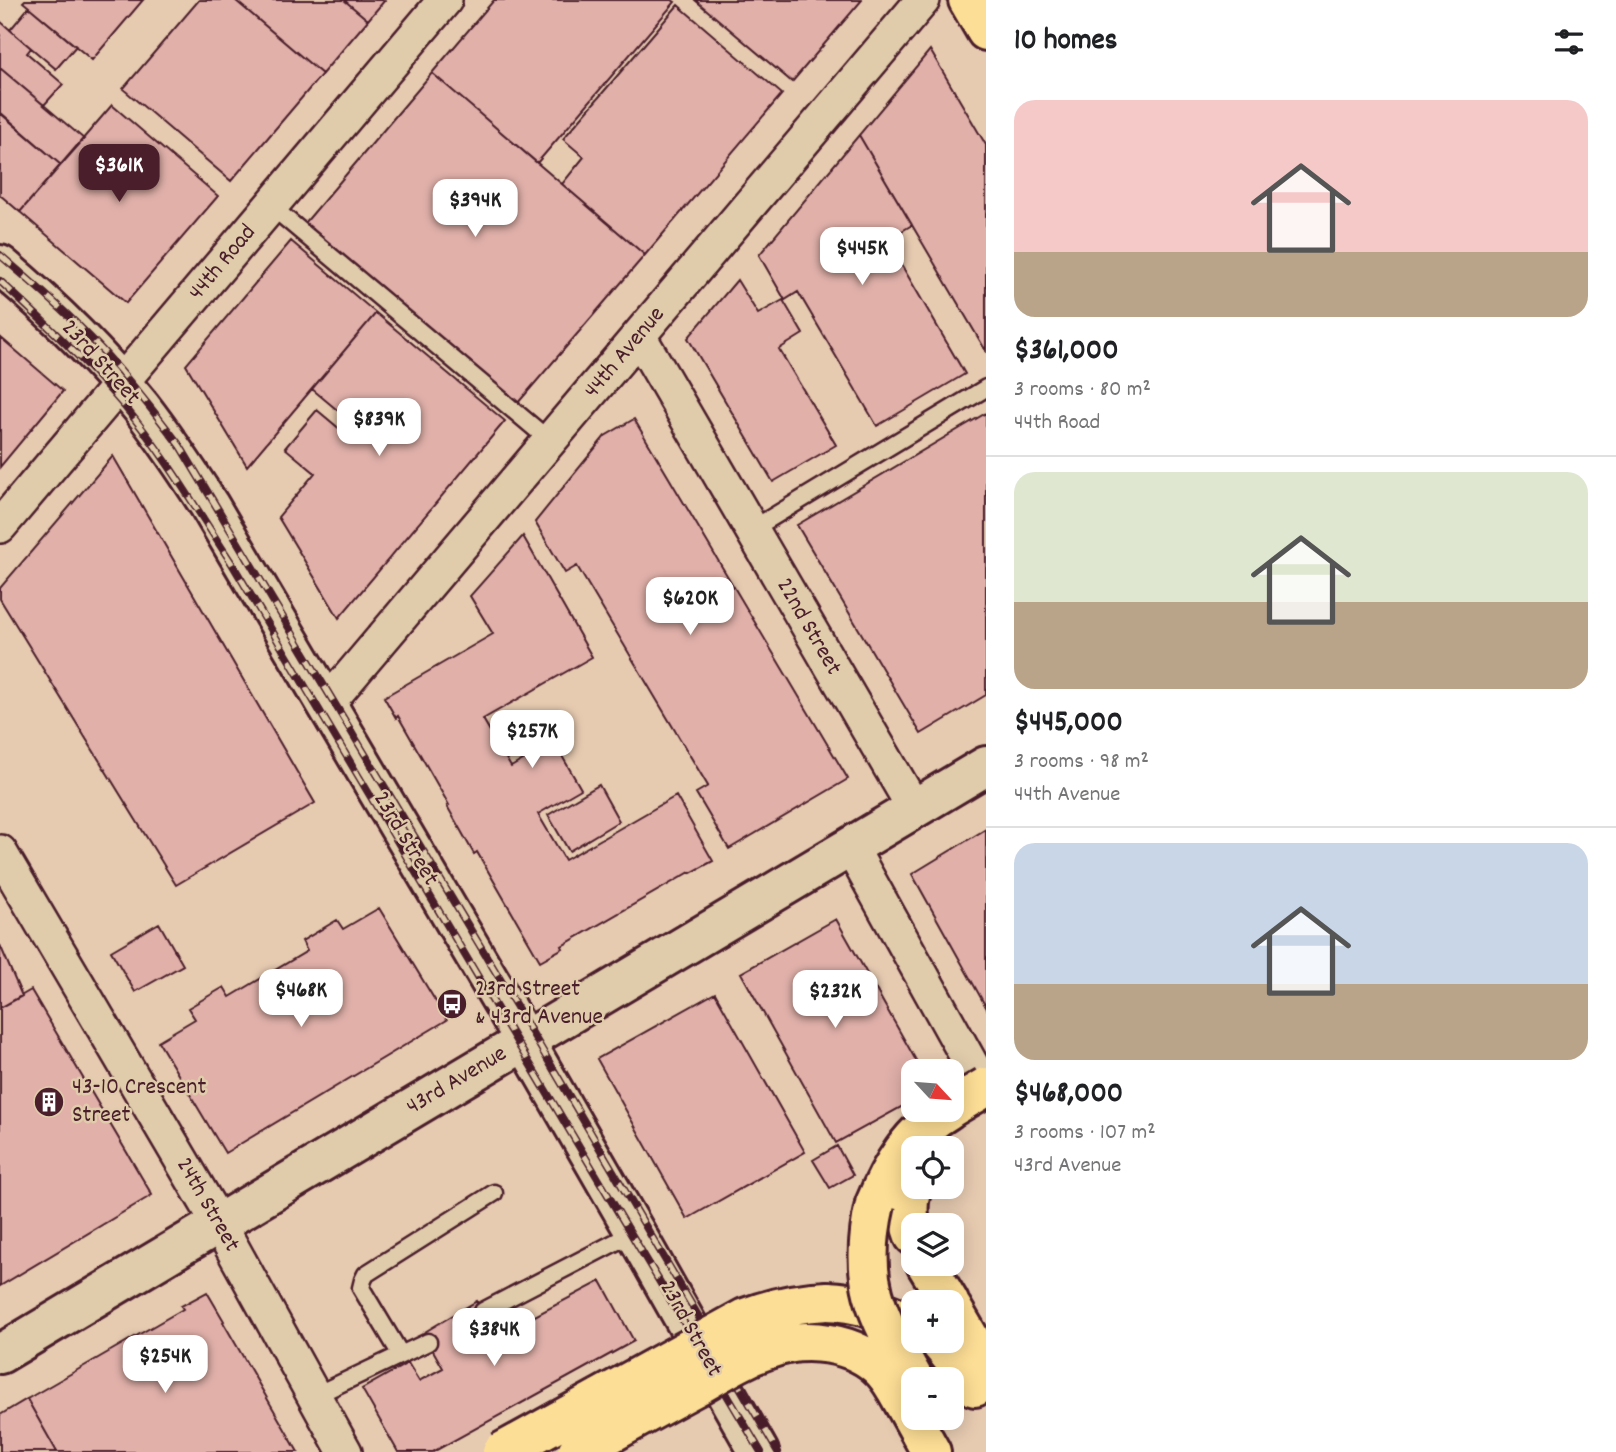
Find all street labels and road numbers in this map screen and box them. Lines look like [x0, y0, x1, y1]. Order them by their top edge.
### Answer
street label: 44th Road [181, 218, 265, 308]
street label: 44th Avenue [576, 300, 674, 406]
street label: 23rd Street [52, 313, 148, 414]
street label: 22nd Street [766, 572, 850, 682]
street label: 23rd Street [363, 785, 447, 893]
street label: 43rd Avenue [400, 1038, 514, 1124]
street label: 24th Street [166, 1151, 248, 1259]
street label: 23rd Street [650, 1275, 730, 1383]

